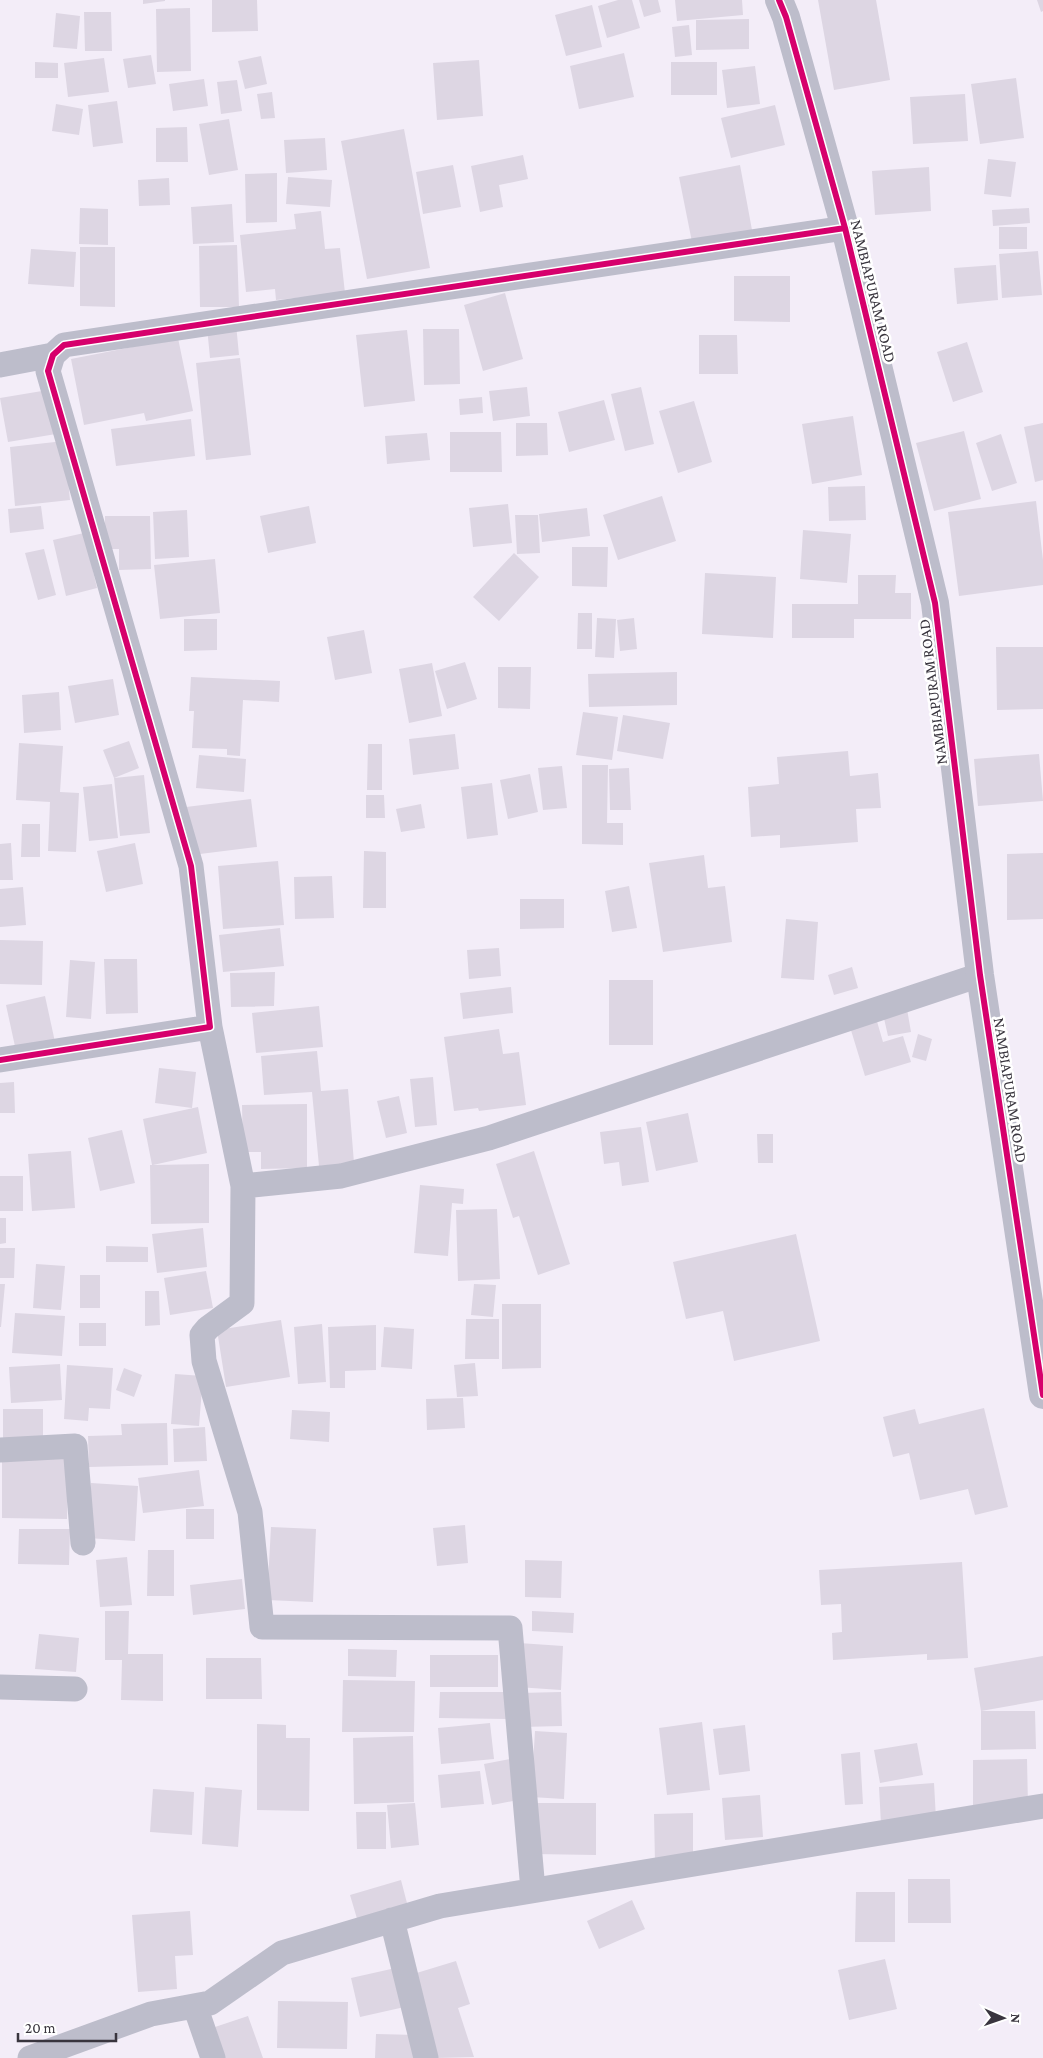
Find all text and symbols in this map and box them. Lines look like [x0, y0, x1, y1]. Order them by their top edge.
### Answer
street label: NAMBIAPURAM ROAD [848, 218, 900, 364]
street label: NAMBIAPURAM ROAD [915, 618, 950, 766]
street label: NAMBIAPURAM ROAD [991, 1016, 1030, 1164]
north arrow [978, 1993, 1028, 2043]
scale bar [18, 2010, 115, 2042]
text: N [1008, 2013, 1024, 2024]
text: 20 m [25, 2020, 56, 2036]

